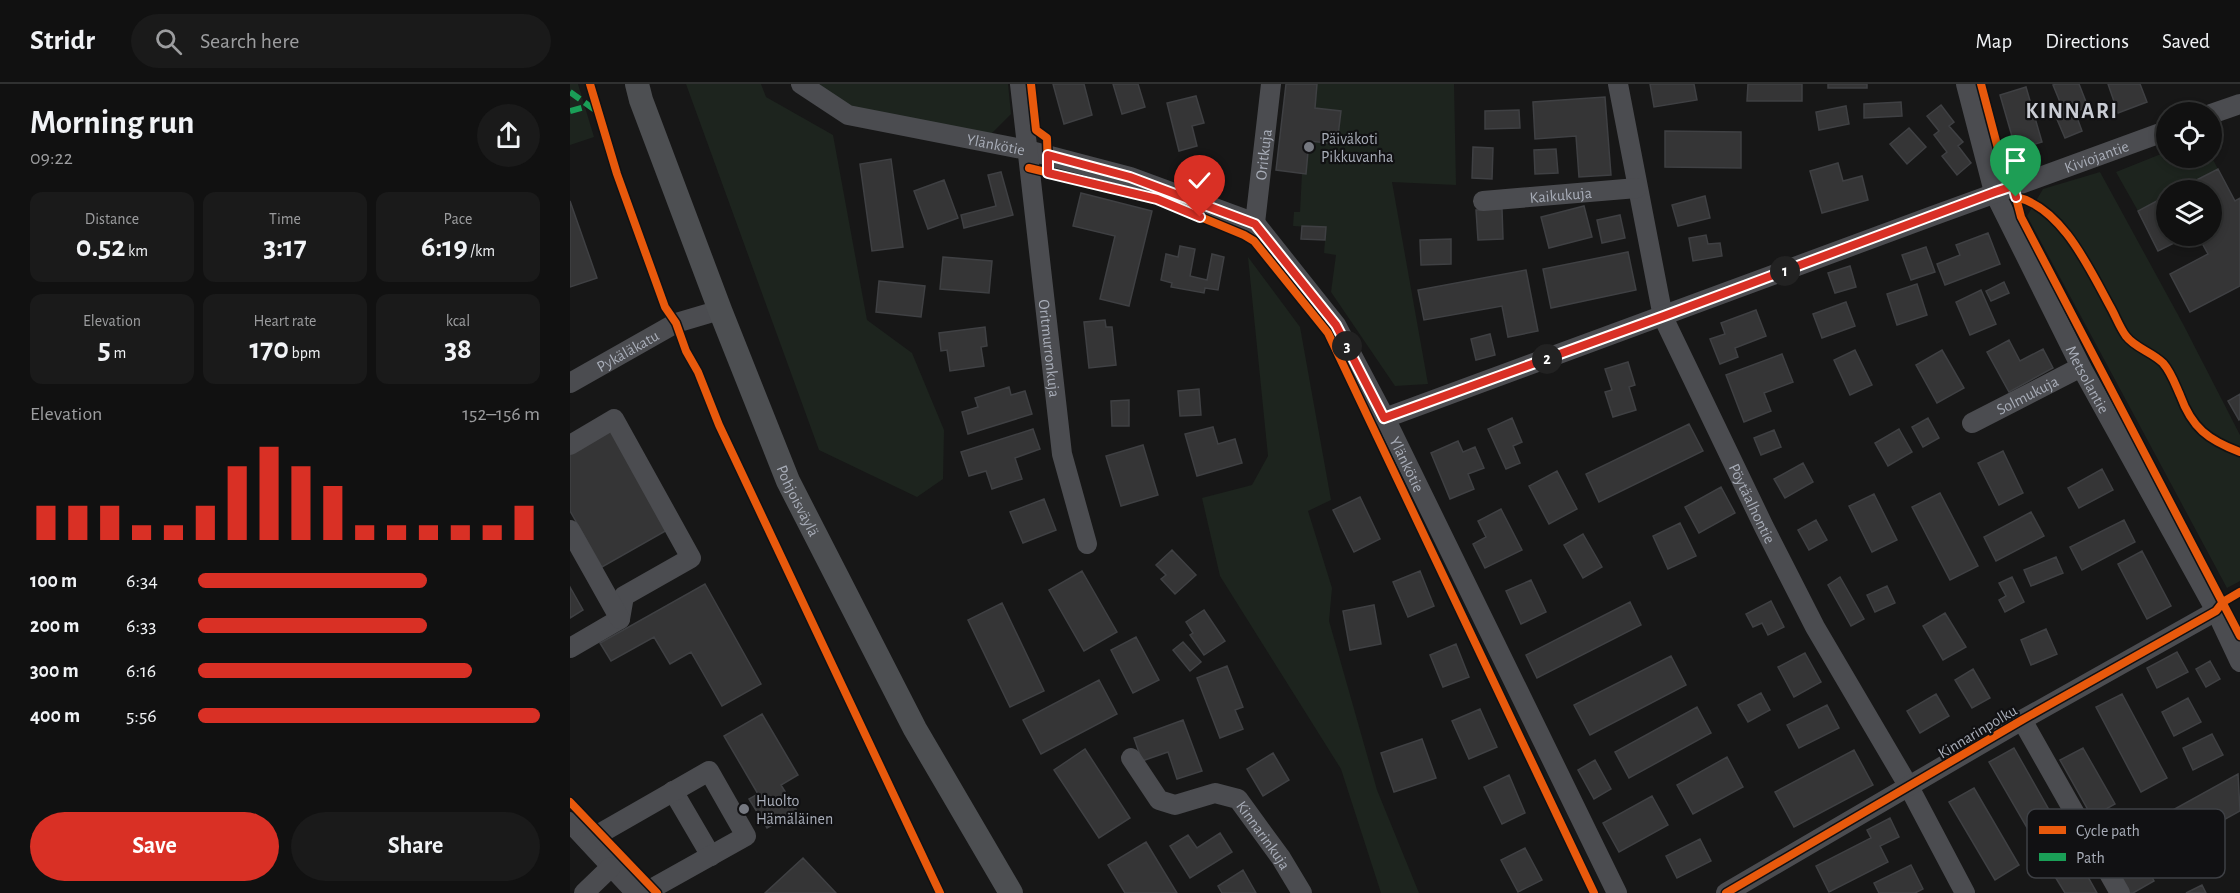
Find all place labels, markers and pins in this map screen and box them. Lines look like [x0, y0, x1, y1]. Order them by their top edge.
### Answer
place label: Päiväkoti Pikkuvanha [1321, 131, 1393, 165]
pin [1990, 135, 2041, 197]
marker: Päiväkoti Pikkuvanha [1302, 140, 1316, 154]
pin [1174, 155, 1225, 217]
pin: 1 [1770, 256, 1800, 286]
pin: 3 [1332, 331, 1362, 361]
pin: 2 [1532, 344, 1562, 374]
place label: Huolto Hämäläinen [756, 793, 833, 827]
marker: Huolto Hämäläinen [737, 802, 751, 816]

